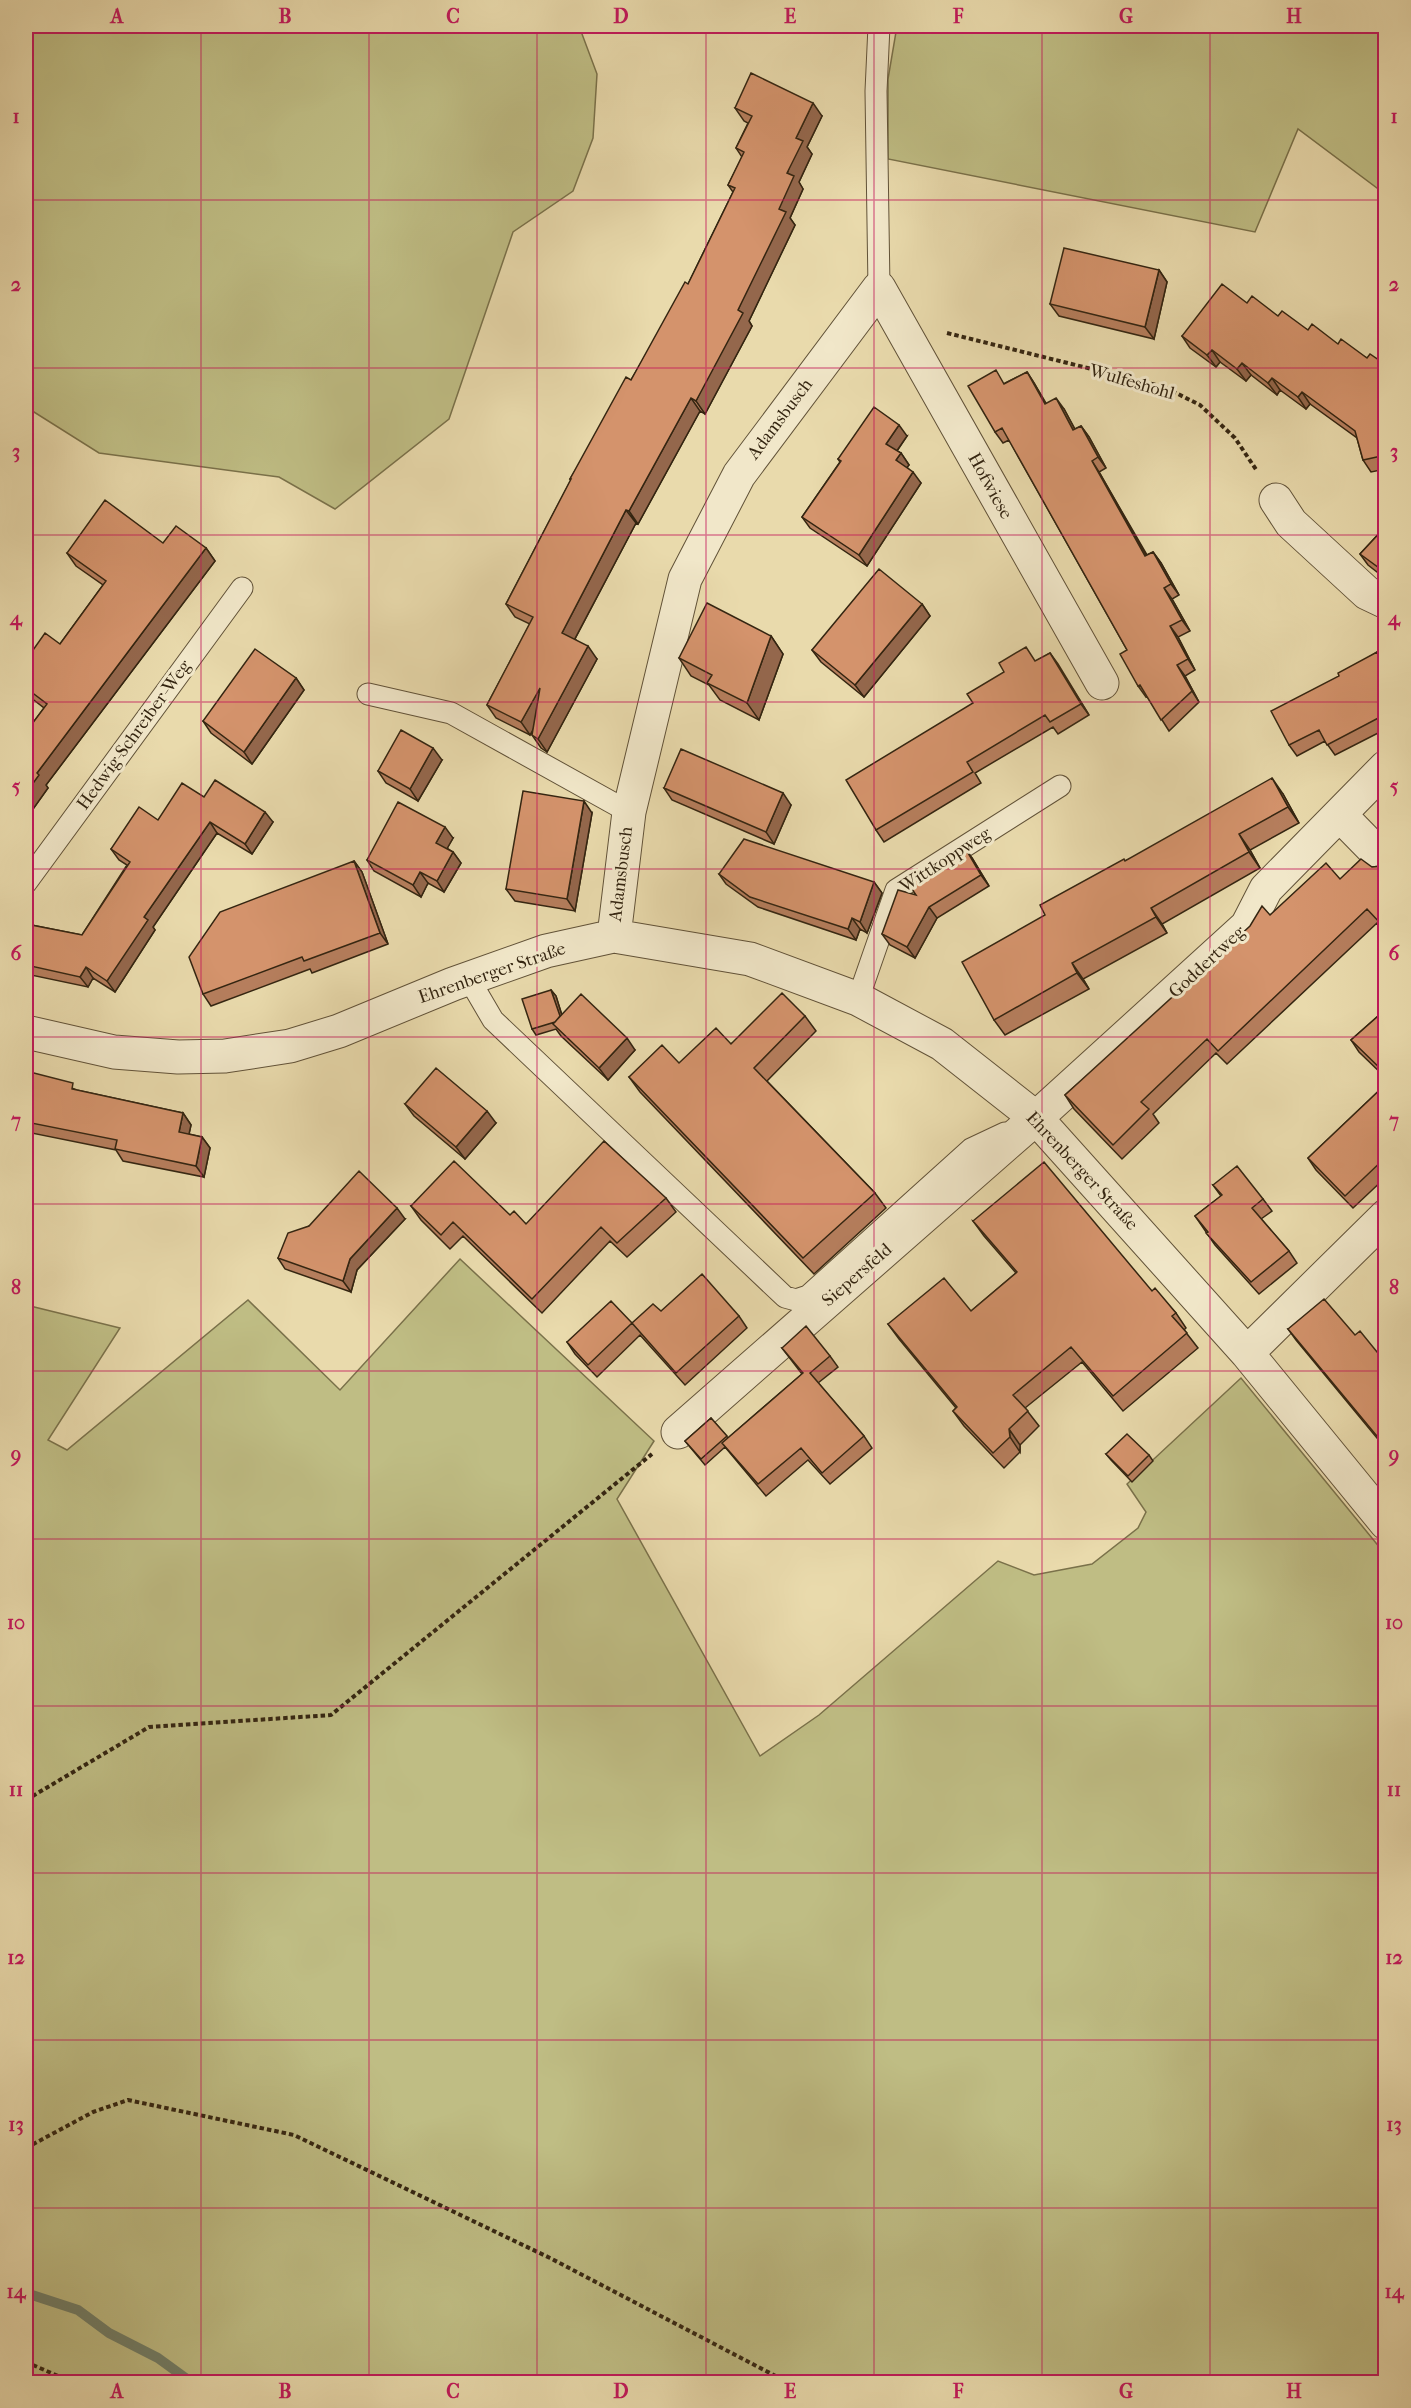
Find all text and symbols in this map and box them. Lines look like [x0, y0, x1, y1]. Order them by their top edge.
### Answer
text: A [109, 5, 125, 28]
text: B [278, 5, 292, 28]
text: C [446, 5, 460, 28]
text: D [613, 5, 629, 28]
text: E [784, 5, 796, 28]
text: F [952, 5, 964, 28]
text: G [1119, 5, 1133, 28]
text: H [1286, 5, 1302, 28]
text: 1 [12, 105, 20, 128]
text: 1 [1390, 105, 1398, 128]
text: 2 [11, 273, 21, 296]
text: 2 [1389, 273, 1399, 296]
street label: Wulfeshohl [1086, 360, 1177, 404]
street label: Adamsbusch [742, 375, 817, 464]
text: 3 [12, 440, 20, 463]
text: 3 [1390, 440, 1398, 463]
street label: Hofwiese [963, 449, 1017, 523]
text: 4 [9, 607, 23, 631]
text: 4 [1387, 607, 1401, 631]
street label: Hedwig-Schreiber-Weg [73, 656, 196, 814]
text: 5 [12, 775, 21, 798]
text: 5 [1390, 775, 1399, 798]
street label: Wittkoppweg [895, 823, 995, 898]
street label: Adamsbusch [605, 825, 637, 924]
street label: Goddertweg [1165, 921, 1250, 1002]
street label: Ehrenberger Straße [416, 938, 568, 1008]
text: 6 [11, 942, 23, 965]
text: 6 [1389, 942, 1401, 965]
street label: Ehrenberger Straße [1022, 1107, 1142, 1235]
text: 7 [10, 1109, 21, 1132]
text: 7 [1388, 1109, 1399, 1132]
street label: Siepersfeld [818, 1239, 896, 1311]
text: 8 [11, 1276, 21, 1299]
text: 8 [1389, 1276, 1399, 1299]
text: 9 [10, 1444, 21, 1467]
text: 9 [1388, 1444, 1399, 1467]
text: 10 [7, 1611, 25, 1634]
text: 10 [1385, 1611, 1403, 1634]
text: 11 [9, 1778, 23, 1801]
text: 11 [1387, 1778, 1401, 1801]
text: 12 [7, 1946, 25, 1969]
text: 12 [1385, 1946, 1403, 1969]
text: 13 [8, 2113, 24, 2136]
text: 13 [1386, 2113, 1402, 2136]
text: 14 [7, 2280, 27, 2304]
text: 14 [1385, 2280, 1405, 2304]
text: A [109, 2380, 125, 2403]
text: B [278, 2380, 292, 2403]
text: C [446, 2380, 460, 2403]
text: D [613, 2380, 629, 2403]
text: E [784, 2380, 796, 2403]
text: F [952, 2380, 964, 2403]
text: G [1119, 2380, 1133, 2403]
text: H [1286, 2380, 1302, 2403]

